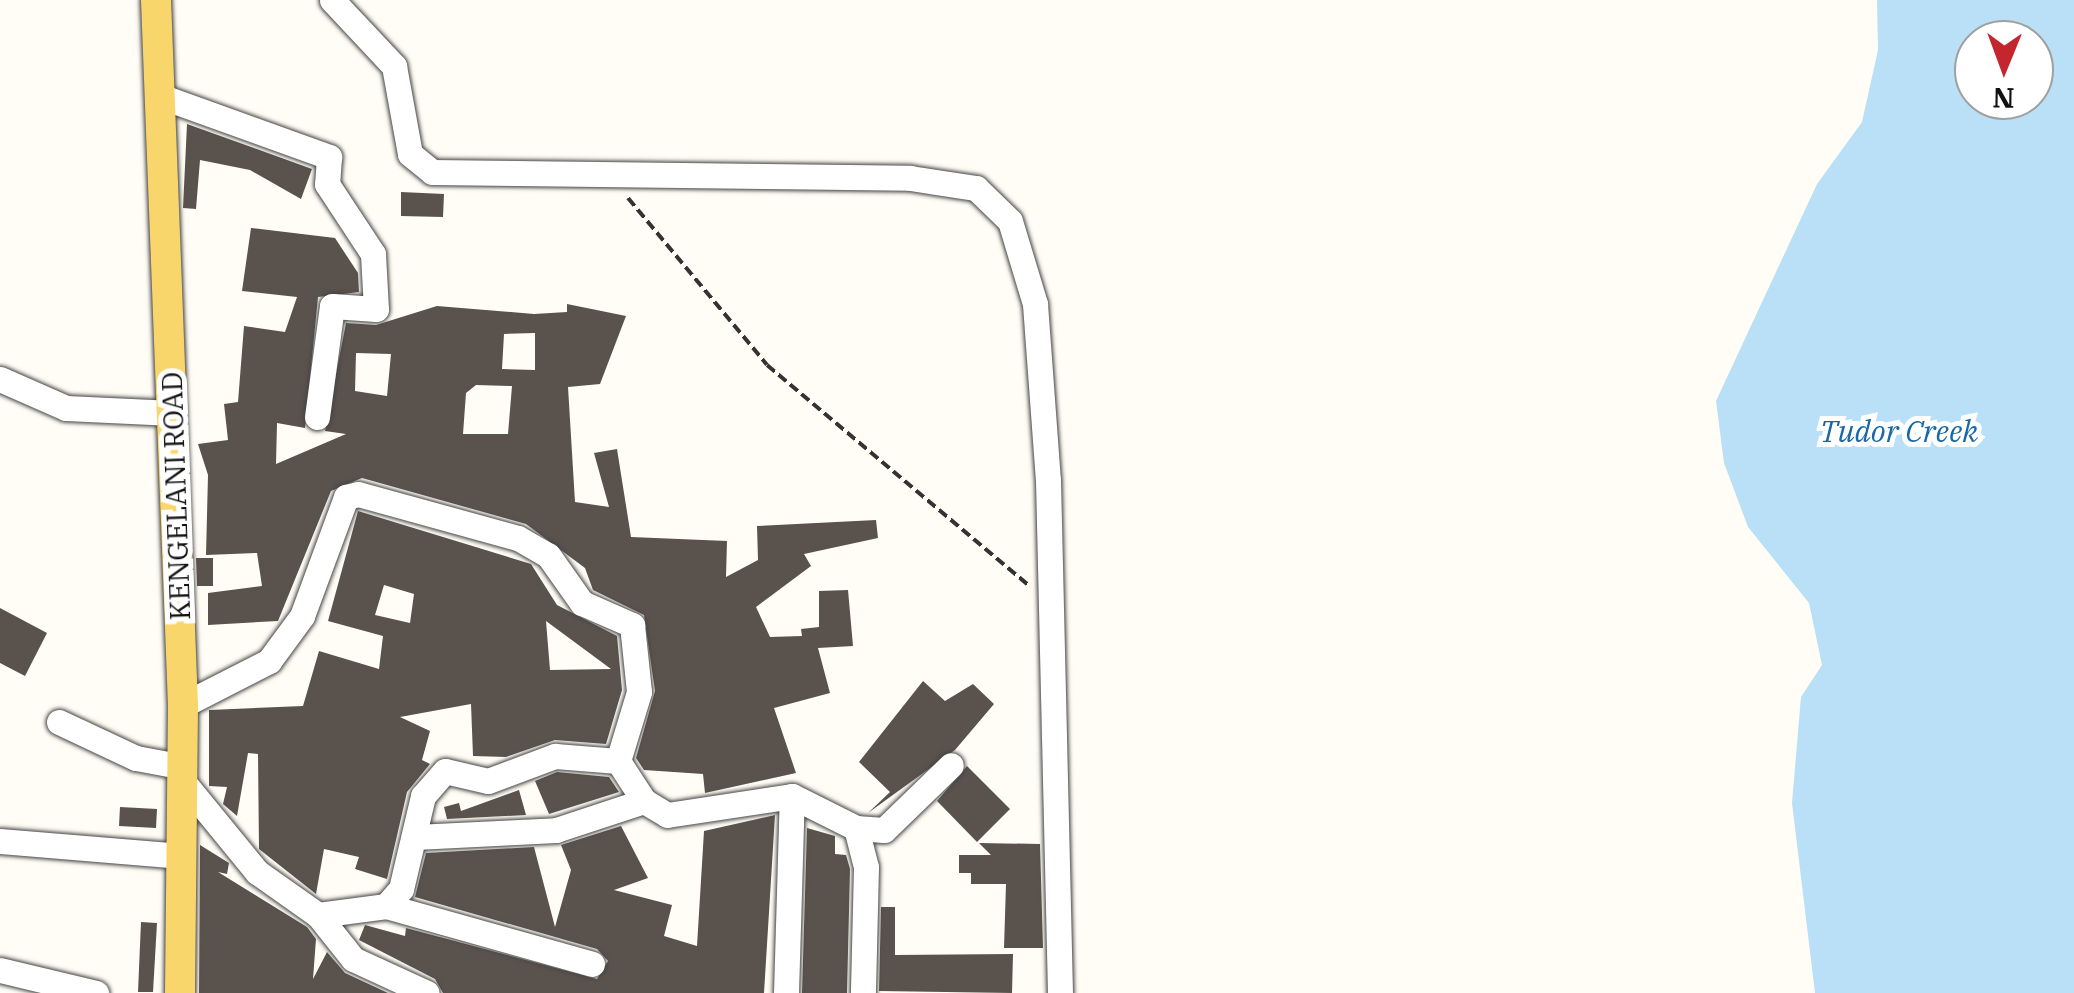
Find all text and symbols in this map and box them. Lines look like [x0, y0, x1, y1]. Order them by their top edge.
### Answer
north arrow [1954, 20, 2054, 120]
text: N [1992, 80, 2015, 117]
street label: KENGELANI ROAD [155, 371, 197, 621]
water label: Tudor Creek [1820, 413, 1978, 449]

